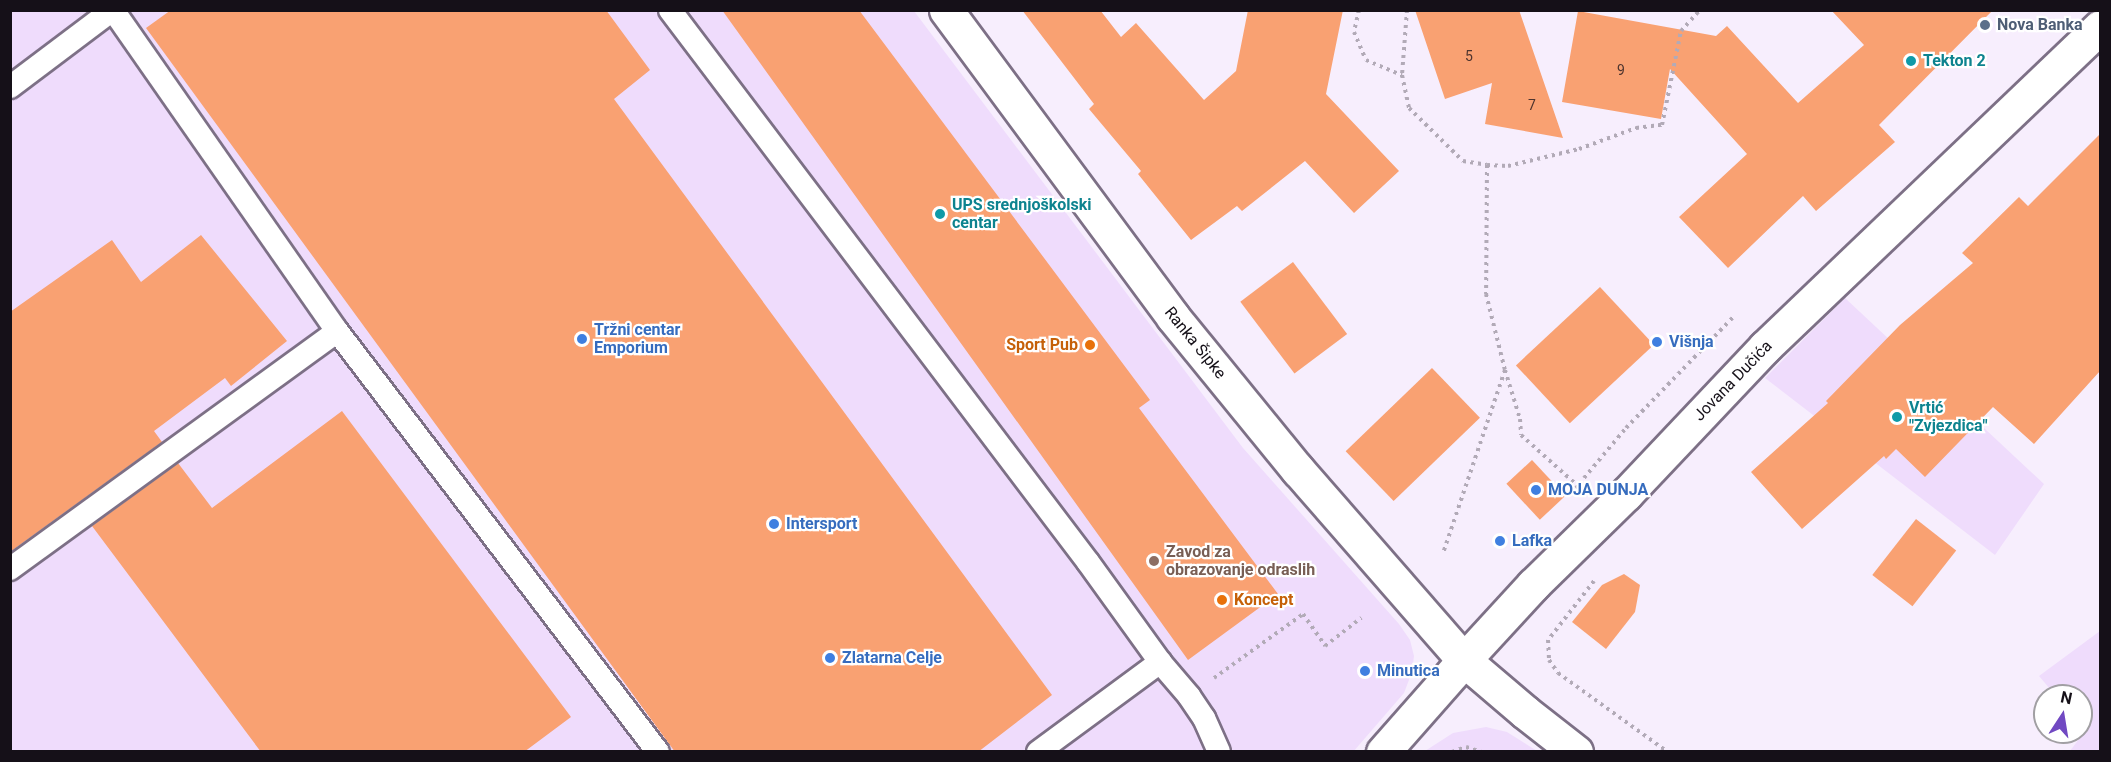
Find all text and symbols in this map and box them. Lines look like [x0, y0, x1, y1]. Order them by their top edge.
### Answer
place label: Nova Banka [1997, 15, 2083, 35]
marker: Nova Banka [1978, 18, 1992, 32]
house number: 5 [1465, 48, 1473, 64]
place label: Tekton 2 [1923, 51, 1986, 71]
marker: Tekton 2 [1904, 54, 1918, 68]
house number: 9 [1617, 62, 1625, 78]
house number: 7 [1528, 97, 1536, 113]
place label: UPS srednjoškolski centar [952, 195, 1091, 233]
marker: UPS srednjoškolski centar [933, 207, 947, 221]
street label: Ranka Šipke [1160, 303, 1230, 383]
place label: Tržni centar Emporium [594, 320, 680, 358]
marker: Tržni centar Emporium [575, 332, 589, 346]
place label: Višnja [1669, 332, 1714, 352]
place label: Sport Pub [1006, 335, 1078, 355]
marker: Višnja [1650, 335, 1664, 349]
street label: Jovana Dučića [1690, 337, 1776, 425]
marker: Sport Pub [1083, 338, 1097, 352]
place label: Vrtić "Zvjezdica" [1909, 398, 1987, 436]
marker: Vrtić "Zvjezdica" [1890, 410, 1904, 424]
place label: MOJA DUNJA [1548, 480, 1648, 500]
marker: MOJA DUNJA [1529, 483, 1543, 497]
place label: Intersport [786, 514, 857, 534]
marker: Intersport [767, 517, 781, 531]
place label: Lafka [1512, 531, 1552, 551]
marker: Lafka [1493, 534, 1507, 548]
place label: Zavod za obrazovanje odraslih [1166, 542, 1315, 580]
marker: Zavod za obrazovanje odraslih [1147, 554, 1161, 568]
place label: Koncept [1234, 590, 1293, 610]
marker: Koncept [1215, 593, 1229, 607]
place label: Zlatarna Celje [842, 648, 942, 668]
marker: Zlatarna Celje [823, 651, 837, 665]
place label: Minutica [1377, 661, 1440, 681]
marker: Minutica [1358, 664, 1372, 678]
north arrow [2033, 684, 2093, 744]
text: N [2059, 687, 2074, 708]

